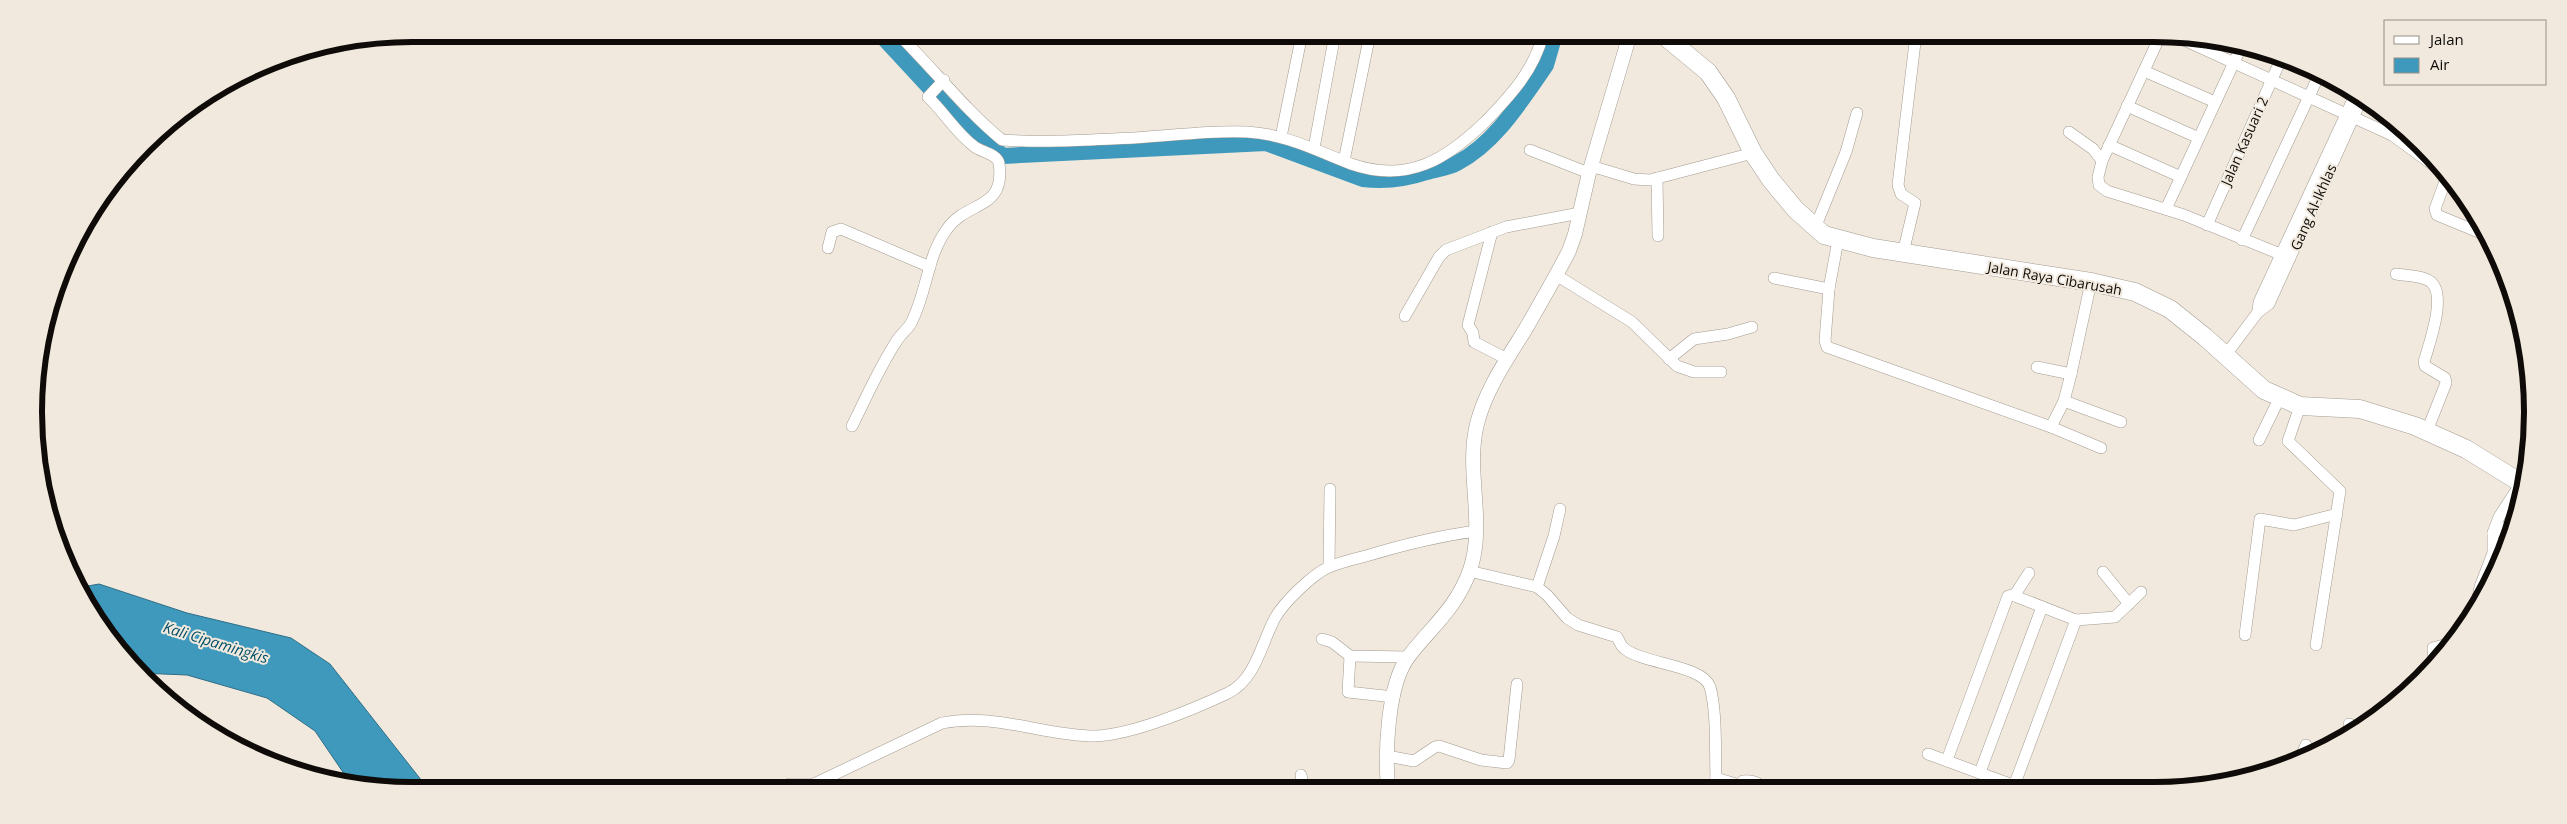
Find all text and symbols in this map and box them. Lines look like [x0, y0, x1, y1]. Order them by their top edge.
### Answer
legend [2384, 20, 2547, 85]
text: Jalan [2428, 29, 2464, 49]
text: Air [2430, 54, 2449, 74]
street label: Jalan Kasuari 2 [2215, 94, 2272, 190]
street label: Gang Al-Ikhlas [2286, 161, 2341, 253]
street label: Jalan Raya Cibarusah [1984, 256, 2124, 299]
water label: Kali Cipamingkis [161, 617, 272, 668]

